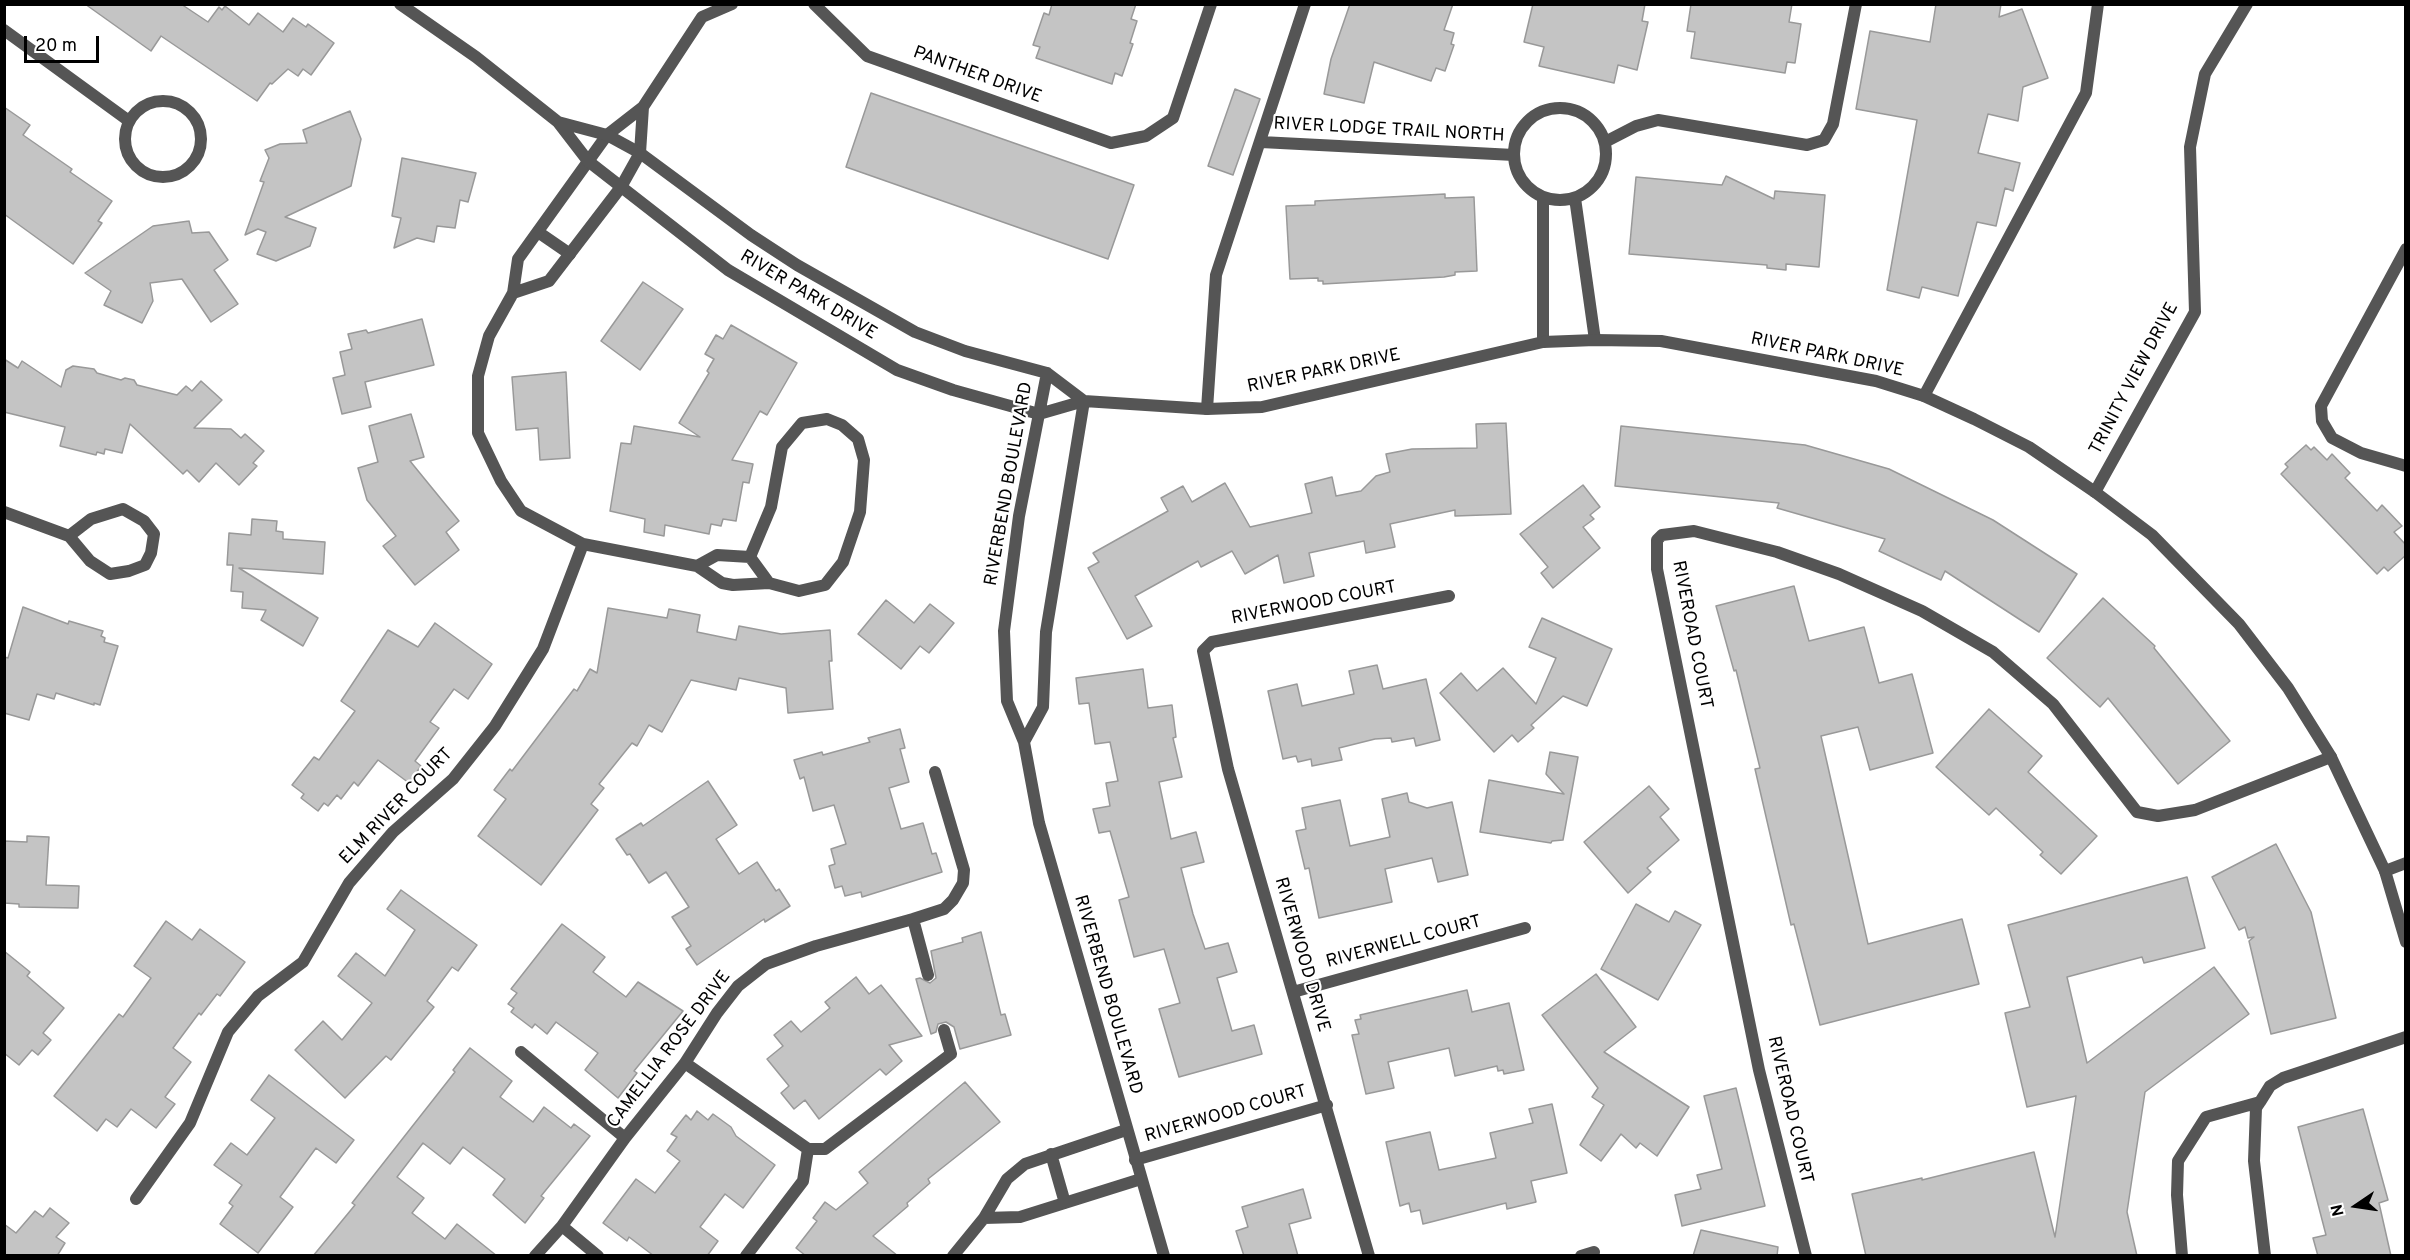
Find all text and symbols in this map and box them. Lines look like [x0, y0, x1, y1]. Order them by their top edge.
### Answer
scale bar [27, 24, 102, 62]
text: 20 m [35, 35, 77, 58]
street label: PANTHER DRIVE [910, 43, 1044, 109]
street label: RIVER LODGE TRAIL NORTH [1273, 114, 1505, 148]
street label: RIVER PARK DRIVE [736, 247, 880, 345]
street label: TRINITY VIEW DRIVE [2086, 299, 2184, 459]
street label: RIVER PARK DRIVE [1748, 329, 1906, 383]
street label: RIVER PARK DRIVE [1245, 345, 1403, 399]
street label: RIVERBEND BOULEVARD [981, 380, 1039, 588]
street label: RIVEROAD COURT [1666, 559, 1716, 711]
street label: RIVERWOOD COURT [1230, 577, 1398, 631]
street label: ELM RIVER COURT [336, 744, 458, 870]
street label: RIVERWOOD DRIVE [1269, 875, 1333, 1035]
street label: RIVERBEND BOULEVARD [1068, 893, 1146, 1097]
street label: RIVERWELL COURT [1324, 912, 1484, 974]
street label: CAMELLIA ROSE DRIVE [604, 967, 736, 1133]
street label: RIVEROAD COURT [1762, 1034, 1816, 1186]
street label: RIVERWOOD COURT [1142, 1082, 1310, 1148]
north arrow [2326, 1176, 2386, 1236]
text: N [2327, 1202, 2349, 1218]

